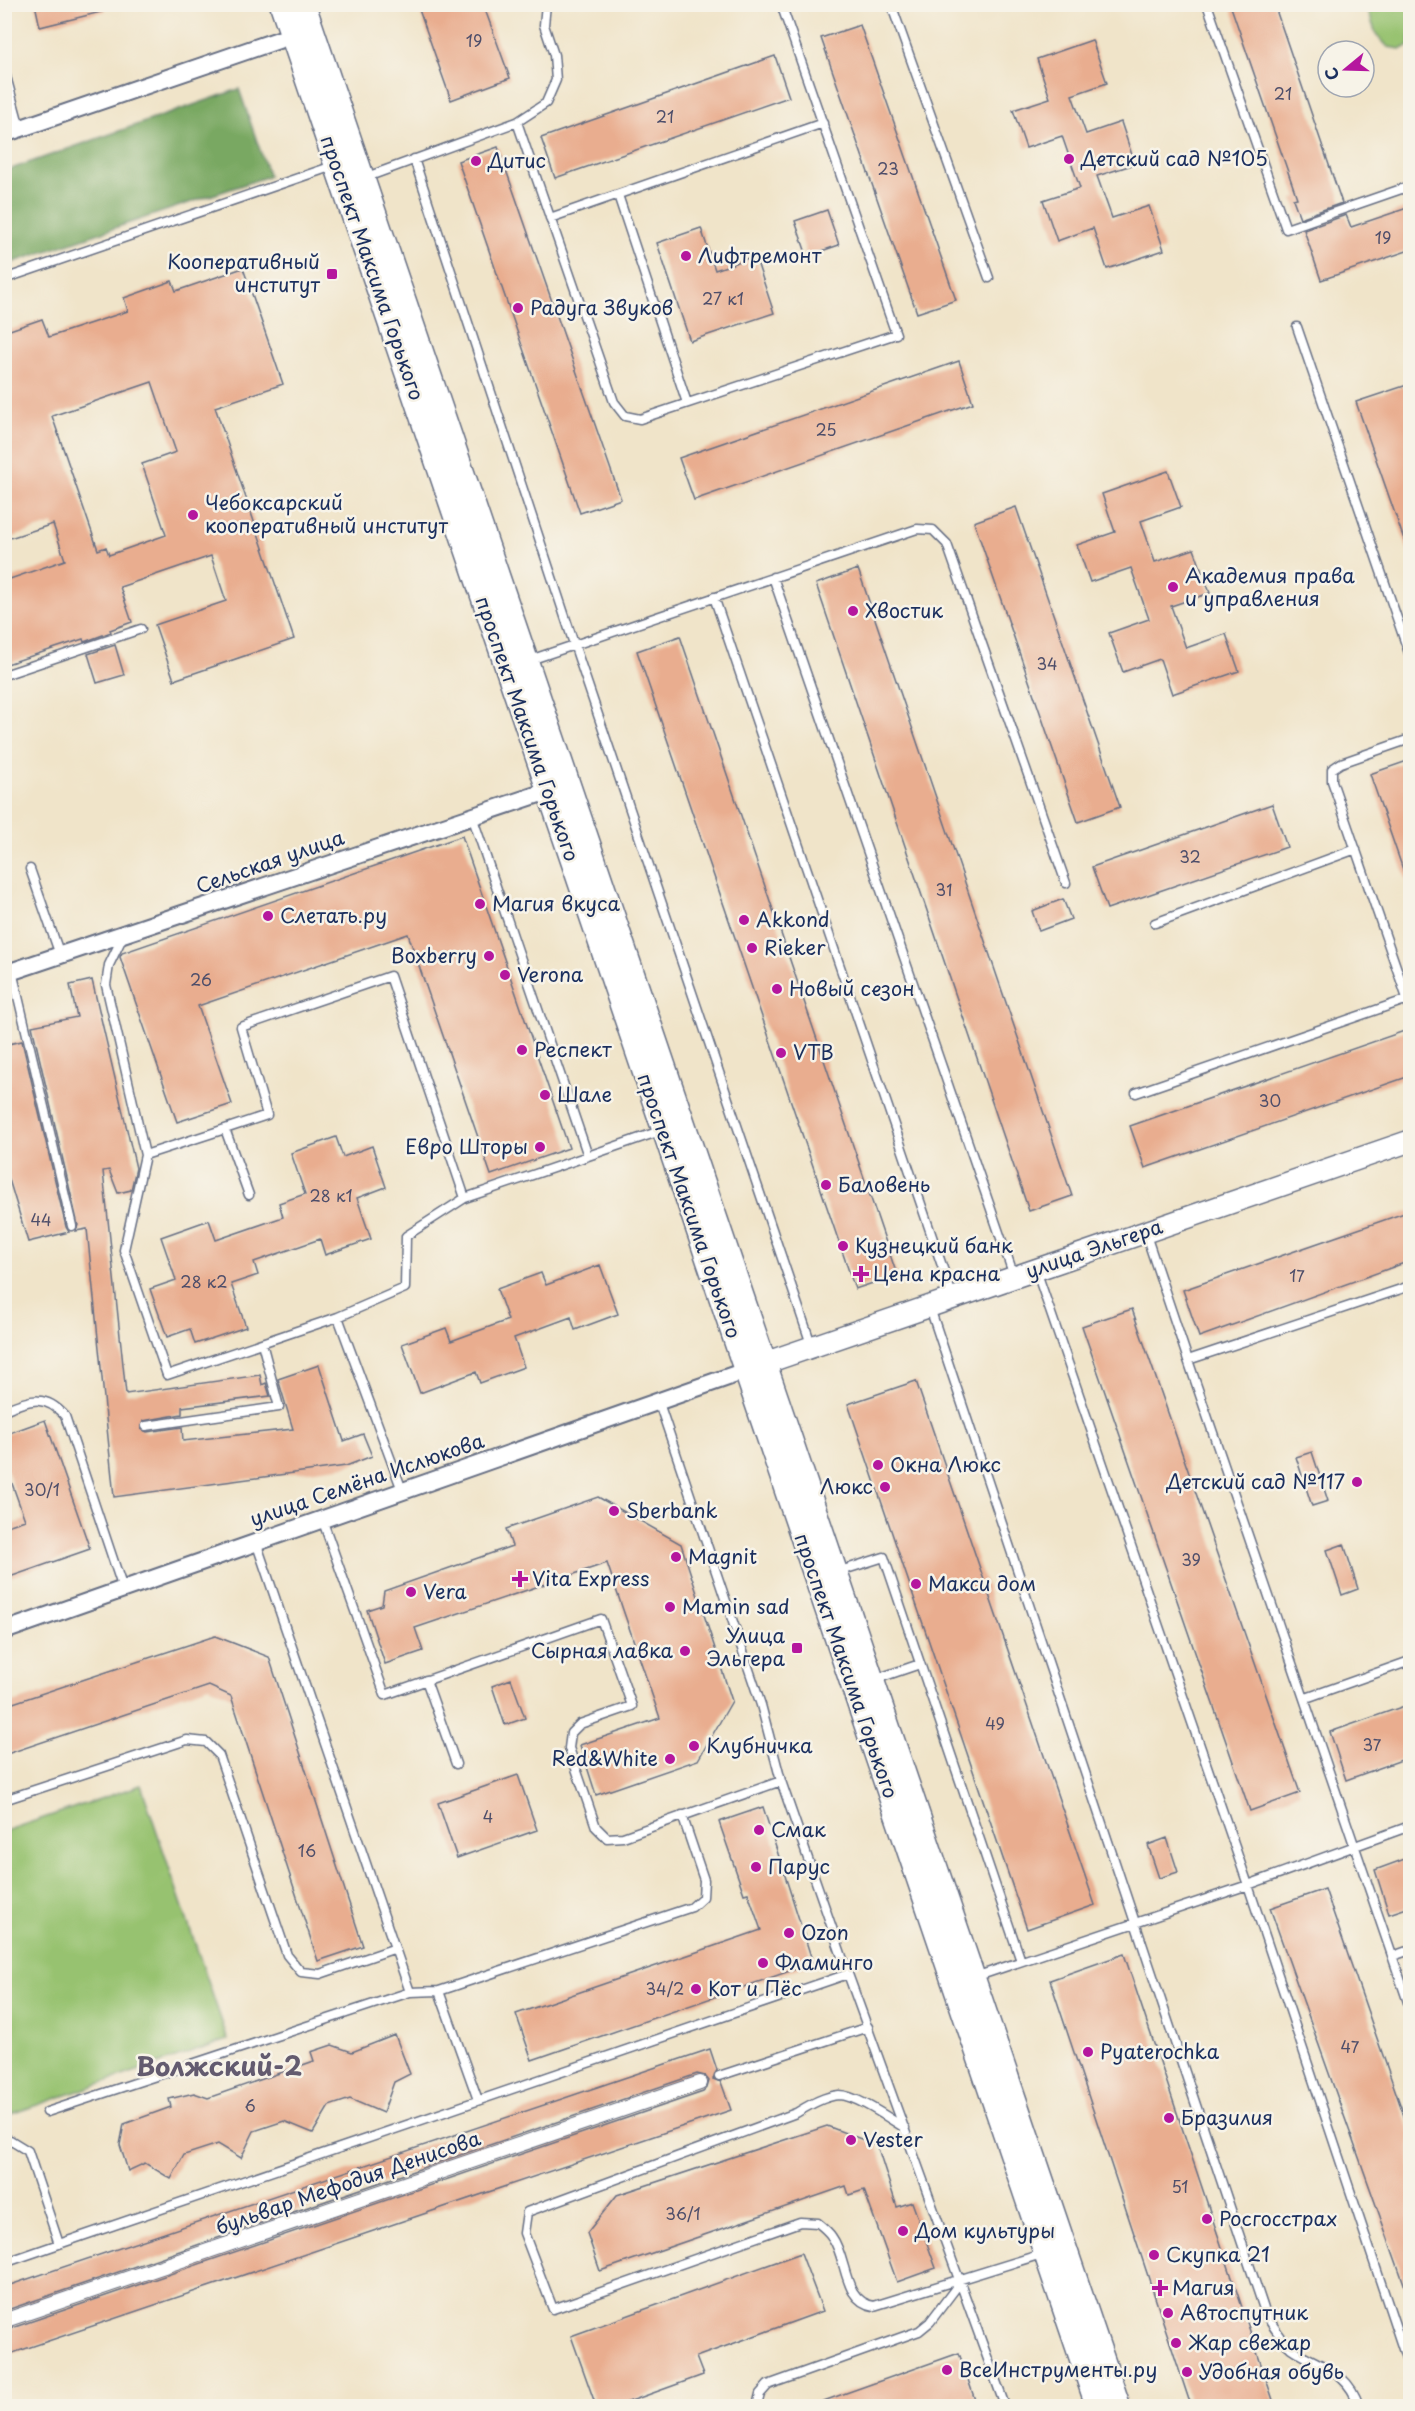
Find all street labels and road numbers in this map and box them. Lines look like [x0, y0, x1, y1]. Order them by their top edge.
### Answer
street label: проспект Максима Горького [313, 131, 432, 404]
street label: проспект Максима Горького [468, 592, 587, 865]
street label: Сельская улица [191, 821, 348, 901]
street label: проспект Максима Горького [630, 1069, 749, 1342]
street label: улица Эльгера [1021, 1210, 1167, 1286]
street label: улица Семёна Ислюкова [246, 1425, 488, 1533]
street label: проспект Максима Горького [787, 1529, 906, 1802]
street label: бульвар Мефодия Денисова [211, 2122, 485, 2242]

